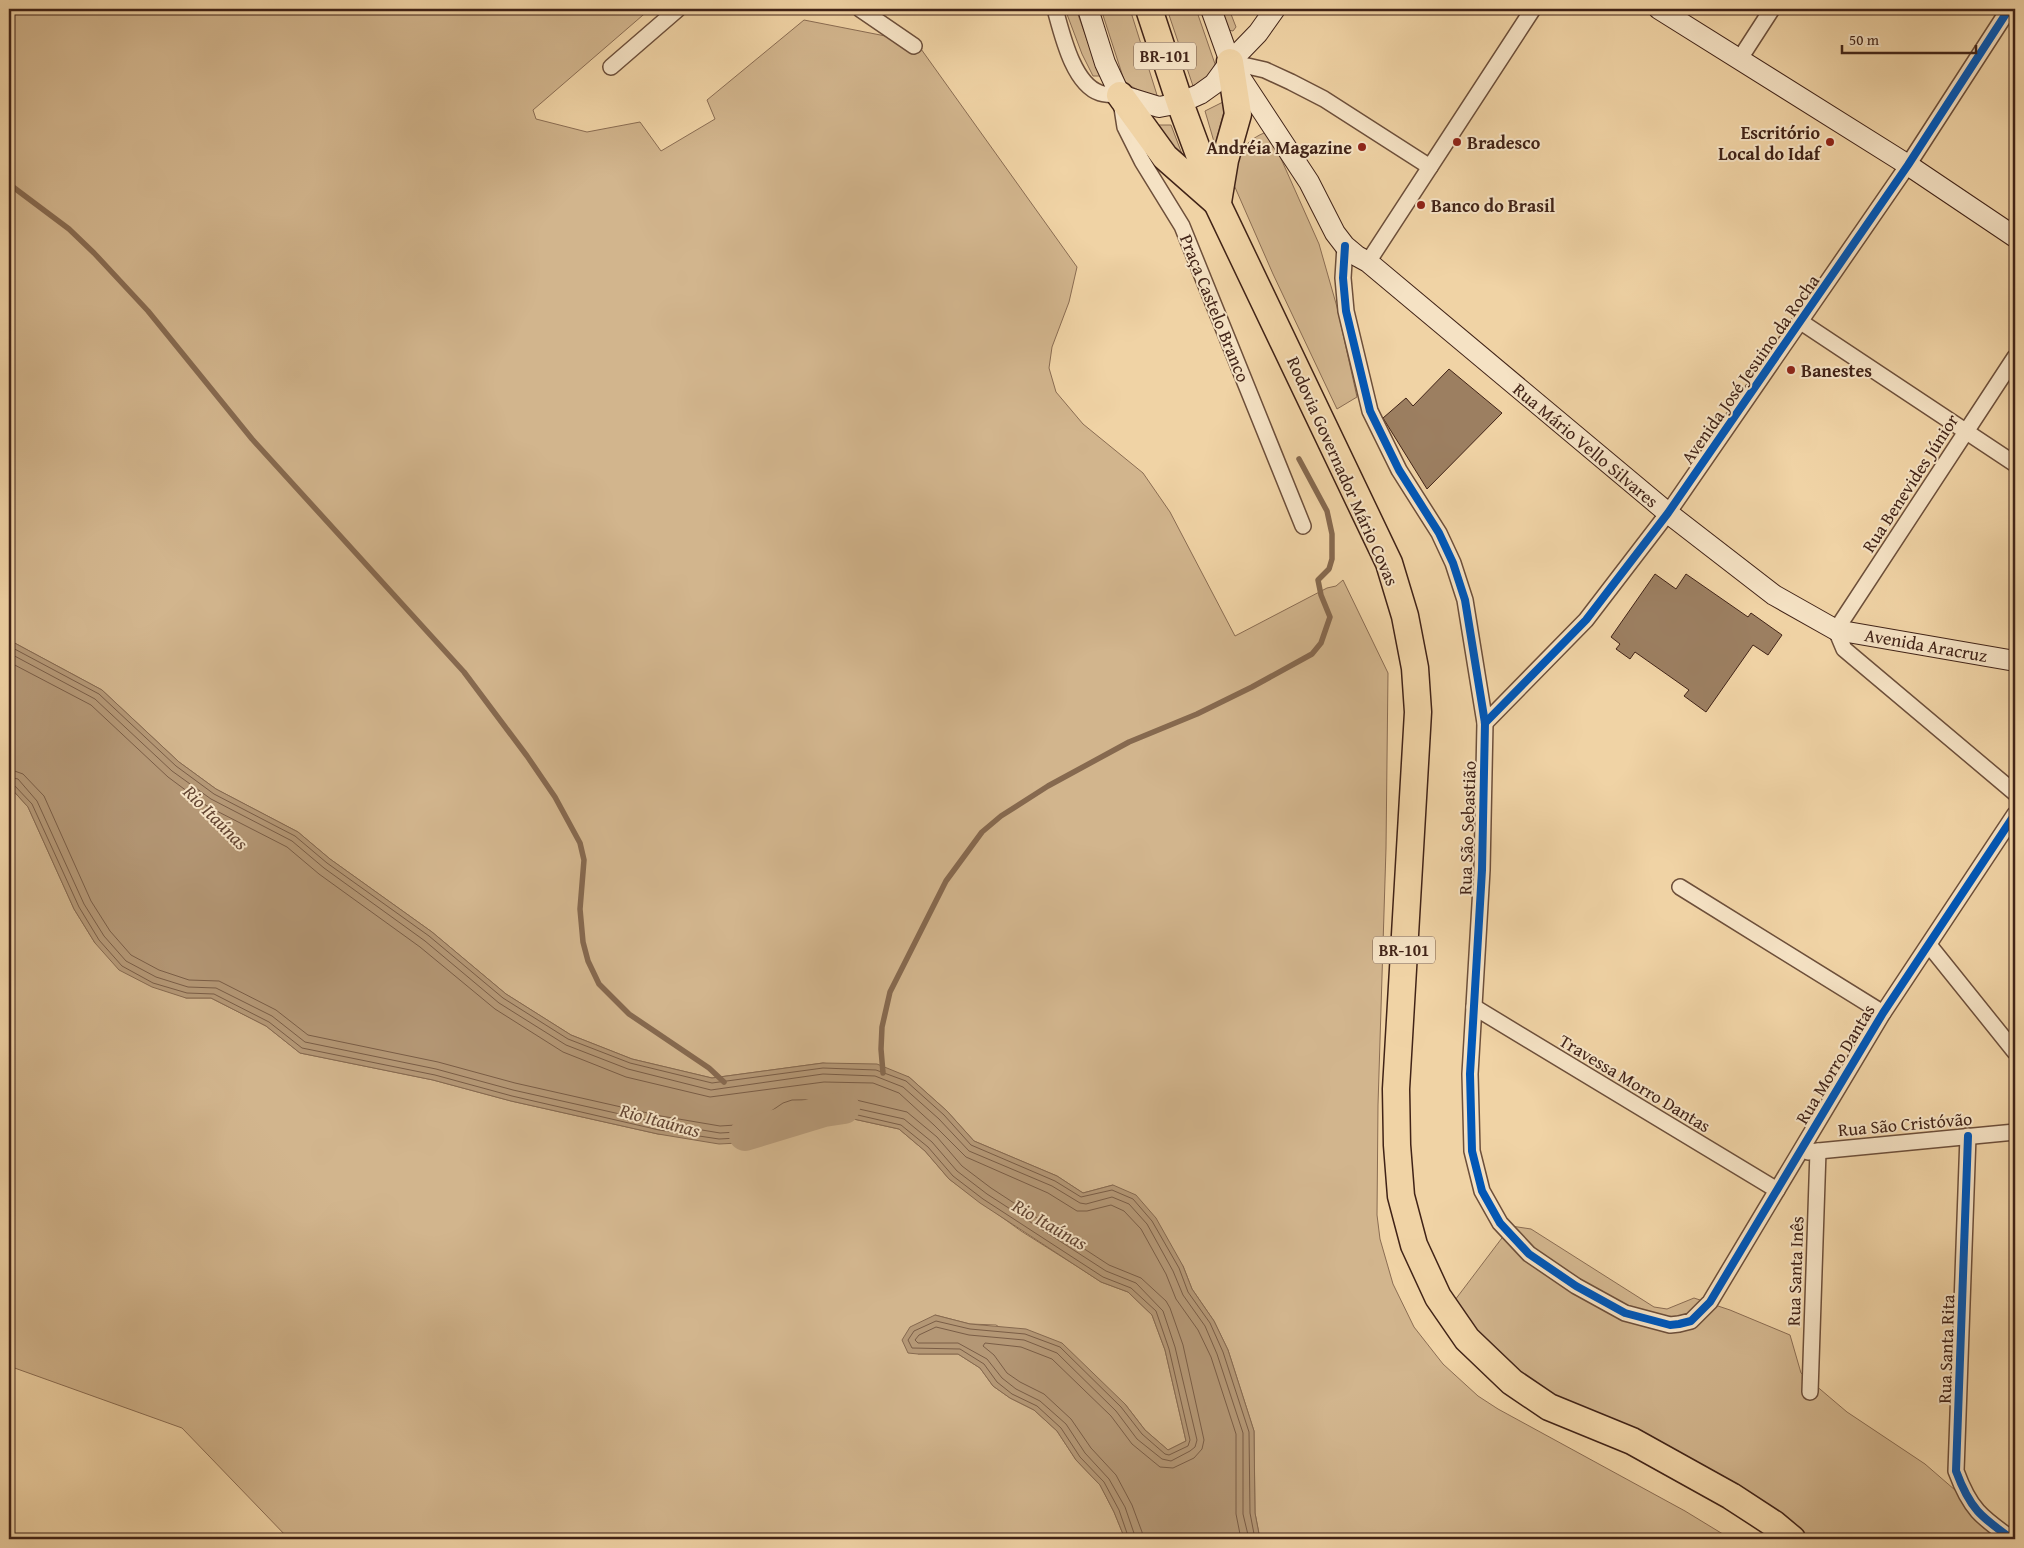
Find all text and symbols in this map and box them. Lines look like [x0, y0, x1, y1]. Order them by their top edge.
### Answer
scale bar [1842, 22, 1975, 54]
text: 50 m [1849, 29, 1880, 50]
road number: BR-101 [1134, 42, 1196, 70]
place label: Escritório Local do Idaf [1718, 119, 1823, 167]
place label: Bradesco [1467, 129, 1541, 156]
place label: Andréia Magazine [1207, 134, 1352, 161]
marker: Bradesco [1451, 136, 1463, 148]
marker: Escritório Local do Idaf [1824, 136, 1836, 148]
marker: Andréia Magazine [1356, 141, 1368, 153]
place label: Banco do Brasil [1431, 192, 1555, 219]
marker: Banco do Brasil [1415, 199, 1427, 211]
street label: Praça Castelo Branco [1173, 230, 1257, 386]
street label: Avenida José Jesuino da Rocha [1674, 268, 1826, 469]
street label: Rodovia Governador Mário Covas [1280, 352, 1406, 590]
place label: Banestes [1801, 357, 1872, 384]
marker: Banestes [1785, 364, 1797, 376]
street label: Rua Mário Vello Silvares [1507, 376, 1665, 514]
street label: Rua Benevides Júnior [1855, 408, 1965, 558]
street label: Avenida Aracruz [1863, 621, 1989, 669]
street label: Rua São Sebastião [1451, 760, 1483, 896]
water label: Rio Itaúnas [176, 777, 255, 856]
road number: BR-101 [1373, 936, 1435, 964]
street label: Rua Morro Dantas [1788, 999, 1882, 1129]
street label: Travessa Morro Dantas [1554, 1027, 1716, 1139]
water label: Rio Itaúnas [616, 1096, 703, 1144]
street label: Rua São Cristóvão [1837, 1105, 1973, 1143]
water label: Rio Itaúnas [1007, 1191, 1093, 1257]
street label: Rua Santa Inês [1780, 1216, 1810, 1326]
street label: Rua Santa Rita [1931, 1294, 1961, 1404]

